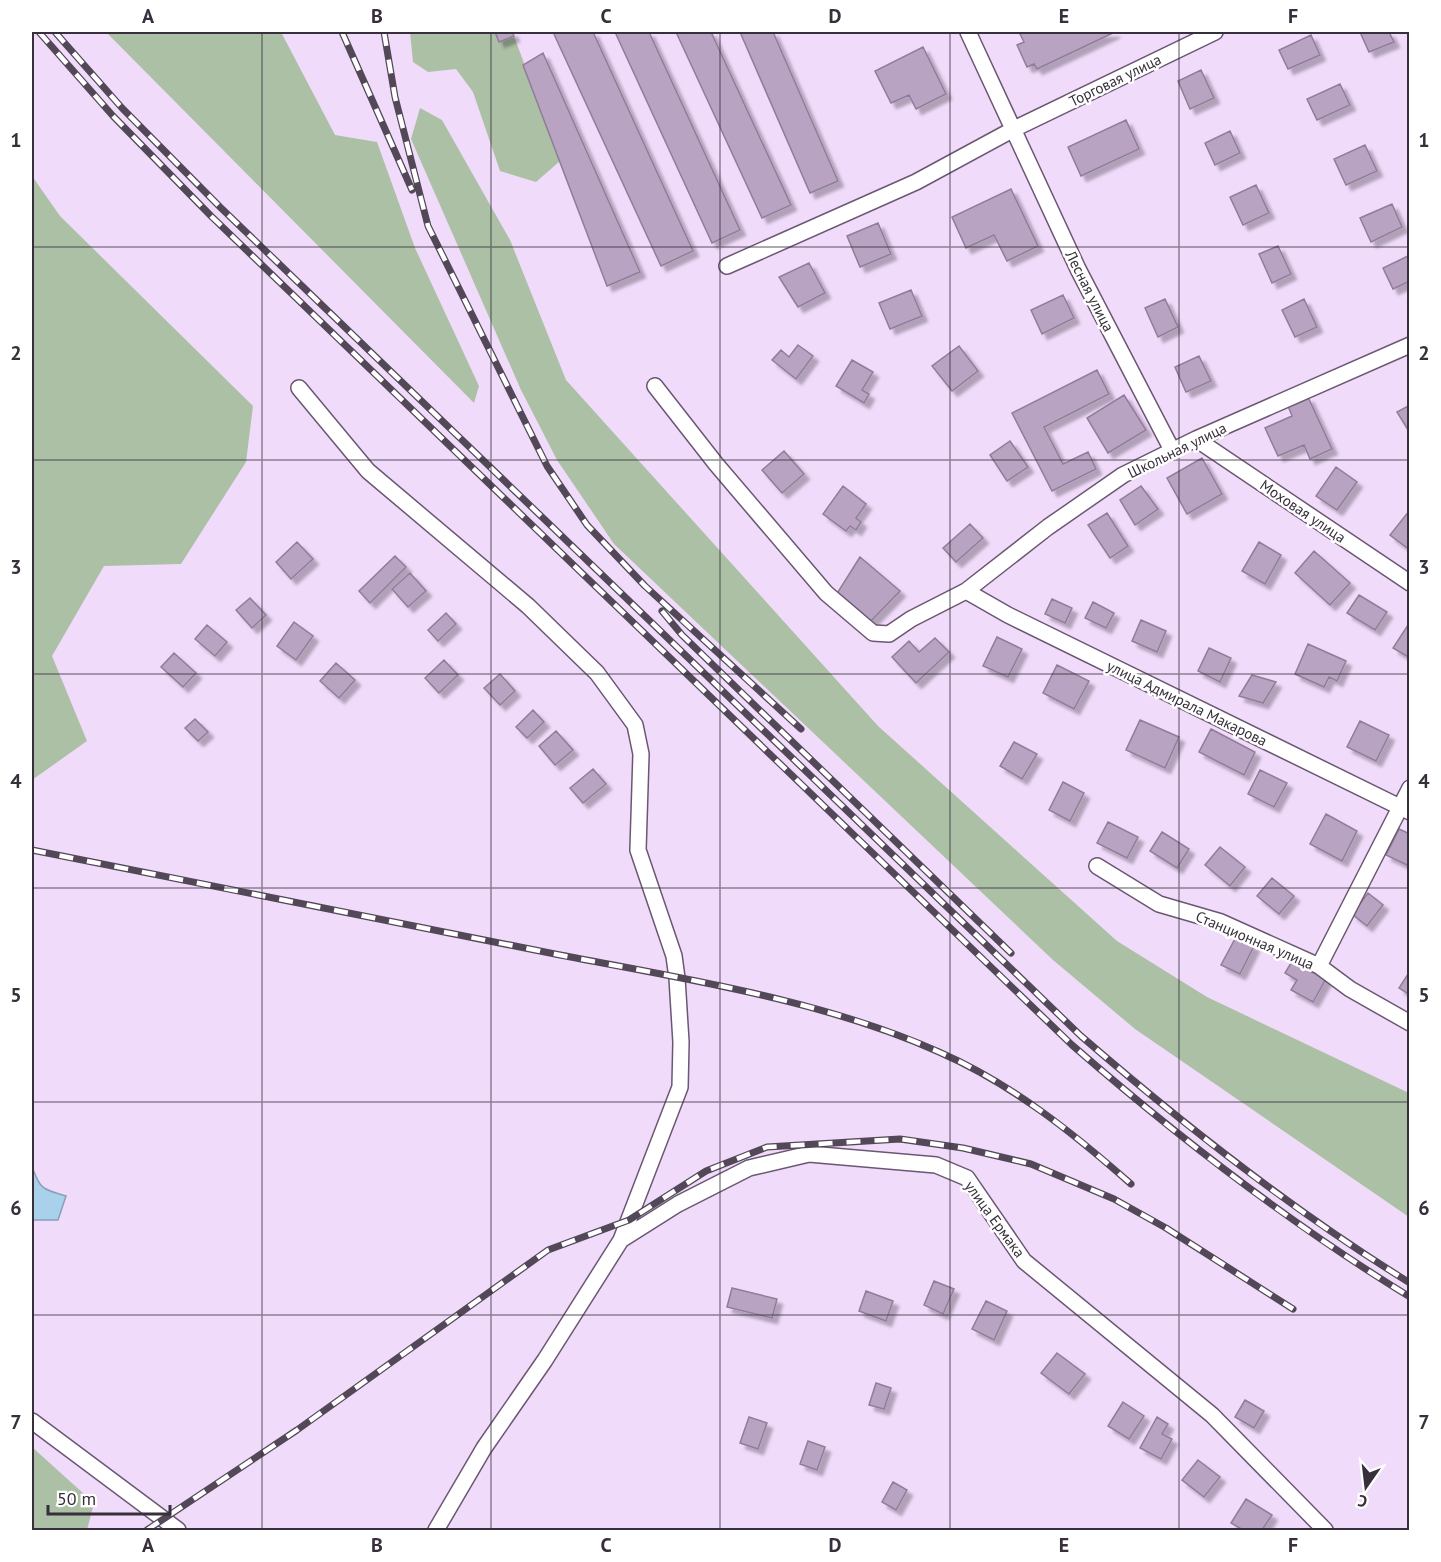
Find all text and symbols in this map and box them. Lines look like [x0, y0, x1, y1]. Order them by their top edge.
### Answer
text: A [142, 3, 155, 29]
text: B [371, 3, 383, 29]
text: C [600, 3, 612, 29]
text: D [829, 3, 842, 29]
text: E [1059, 3, 1069, 29]
text: F [1288, 3, 1298, 29]
street label: Торговая улица [1066, 50, 1164, 110]
text: 1 [10, 127, 22, 153]
text: 1 [1418, 127, 1430, 153]
street label: Лесная улица [1061, 246, 1119, 335]
text: 2 [10, 340, 22, 366]
text: 2 [1418, 340, 1430, 366]
street label: Школьная улица [1125, 418, 1229, 482]
street label: Моховая улица [1257, 475, 1349, 547]
text: 3 [10, 554, 22, 580]
text: 3 [1418, 554, 1430, 580]
street label: улица Адмирала Макарова [1104, 656, 1270, 750]
text: 4 [10, 768, 22, 794]
text: 4 [1418, 768, 1430, 794]
street label: Станционная улица [1193, 907, 1317, 973]
text: 5 [10, 982, 22, 1008]
text: 5 [1418, 982, 1430, 1008]
street label: улица Ермака [961, 1177, 1029, 1261]
text: 6 [10, 1195, 22, 1221]
text: 6 [1418, 1195, 1430, 1221]
text: 7 [10, 1409, 22, 1435]
text: 7 [1418, 1409, 1430, 1435]
north arrow [1336, 1457, 1396, 1517]
scale bar [48, 1478, 170, 1516]
text: 50 m [57, 1487, 96, 1510]
text: С [1356, 1491, 1369, 1512]
text: A [142, 1532, 155, 1558]
text: B [371, 1532, 383, 1558]
text: C [600, 1532, 612, 1558]
text: D [829, 1532, 842, 1558]
text: E [1059, 1532, 1069, 1558]
text: F [1288, 1532, 1298, 1558]

